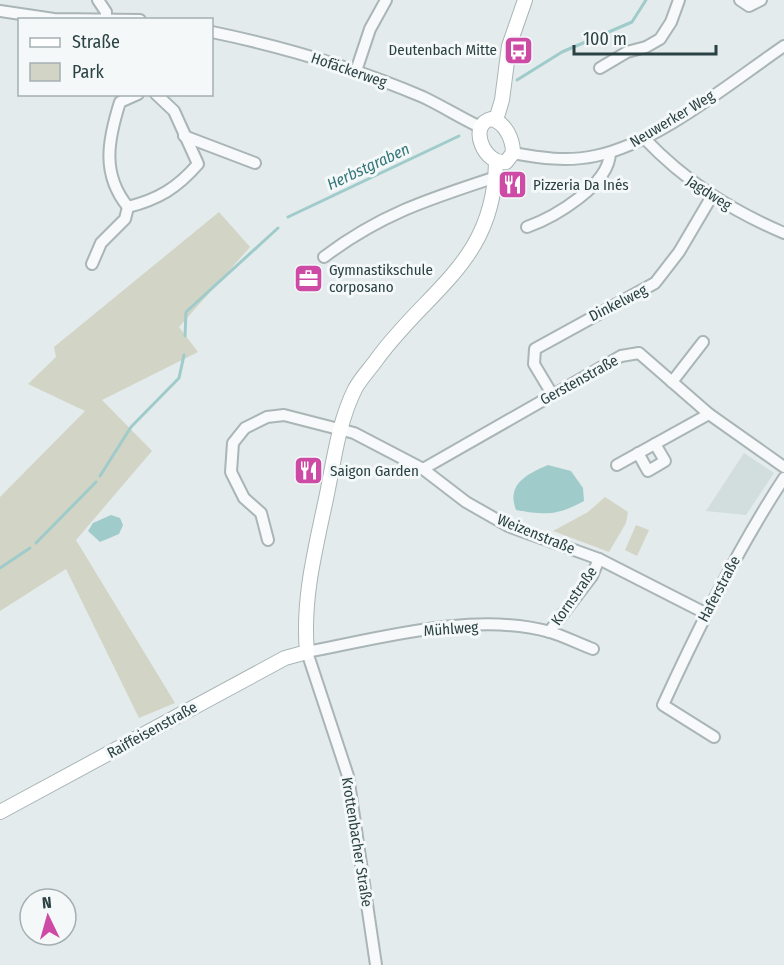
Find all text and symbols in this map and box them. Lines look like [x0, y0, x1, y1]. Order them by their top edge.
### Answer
legend [18, 18, 213, 96]
scale bar [574, 18, 716, 56]
text: 100 m [583, 28, 627, 50]
text: Straße [72, 31, 120, 53]
bus stop icon: Deutenbach Mitte [502, 34, 534, 66]
place label: Deutenbach Mitte [389, 41, 497, 59]
street label: Hofäckerweg [309, 49, 389, 91]
text: Park [72, 61, 105, 83]
street label: Neuwerker Weg [626, 87, 718, 151]
water label: Herbstgraben [324, 139, 413, 194]
restaurant icon: Pizzeria Da Inés [496, 169, 528, 201]
street label: Jagdweg [683, 172, 735, 214]
place label: Pizzeria Da Inés [533, 176, 629, 194]
place label: Gymnastikschule corposano [329, 261, 433, 296]
office icon: Gymnastikschule corposano [292, 263, 324, 295]
street label: Dinkelweg [586, 281, 650, 325]
street label: Gerstenstraße [537, 351, 621, 409]
restaurant icon: Saigon Garden [293, 455, 325, 487]
place label: Saigon Garden [330, 462, 419, 480]
street label: Weizenstraße [494, 510, 578, 558]
street label: Haferstraße [694, 553, 744, 625]
street label: Kornstraße [547, 563, 601, 629]
street label: Mühlweg [423, 618, 479, 640]
street label: Raiffeisenstraße [104, 698, 200, 762]
street label: Krottenbacher Straße [338, 776, 376, 908]
north arrow [18, 887, 78, 947]
text: N [41, 893, 52, 912]

